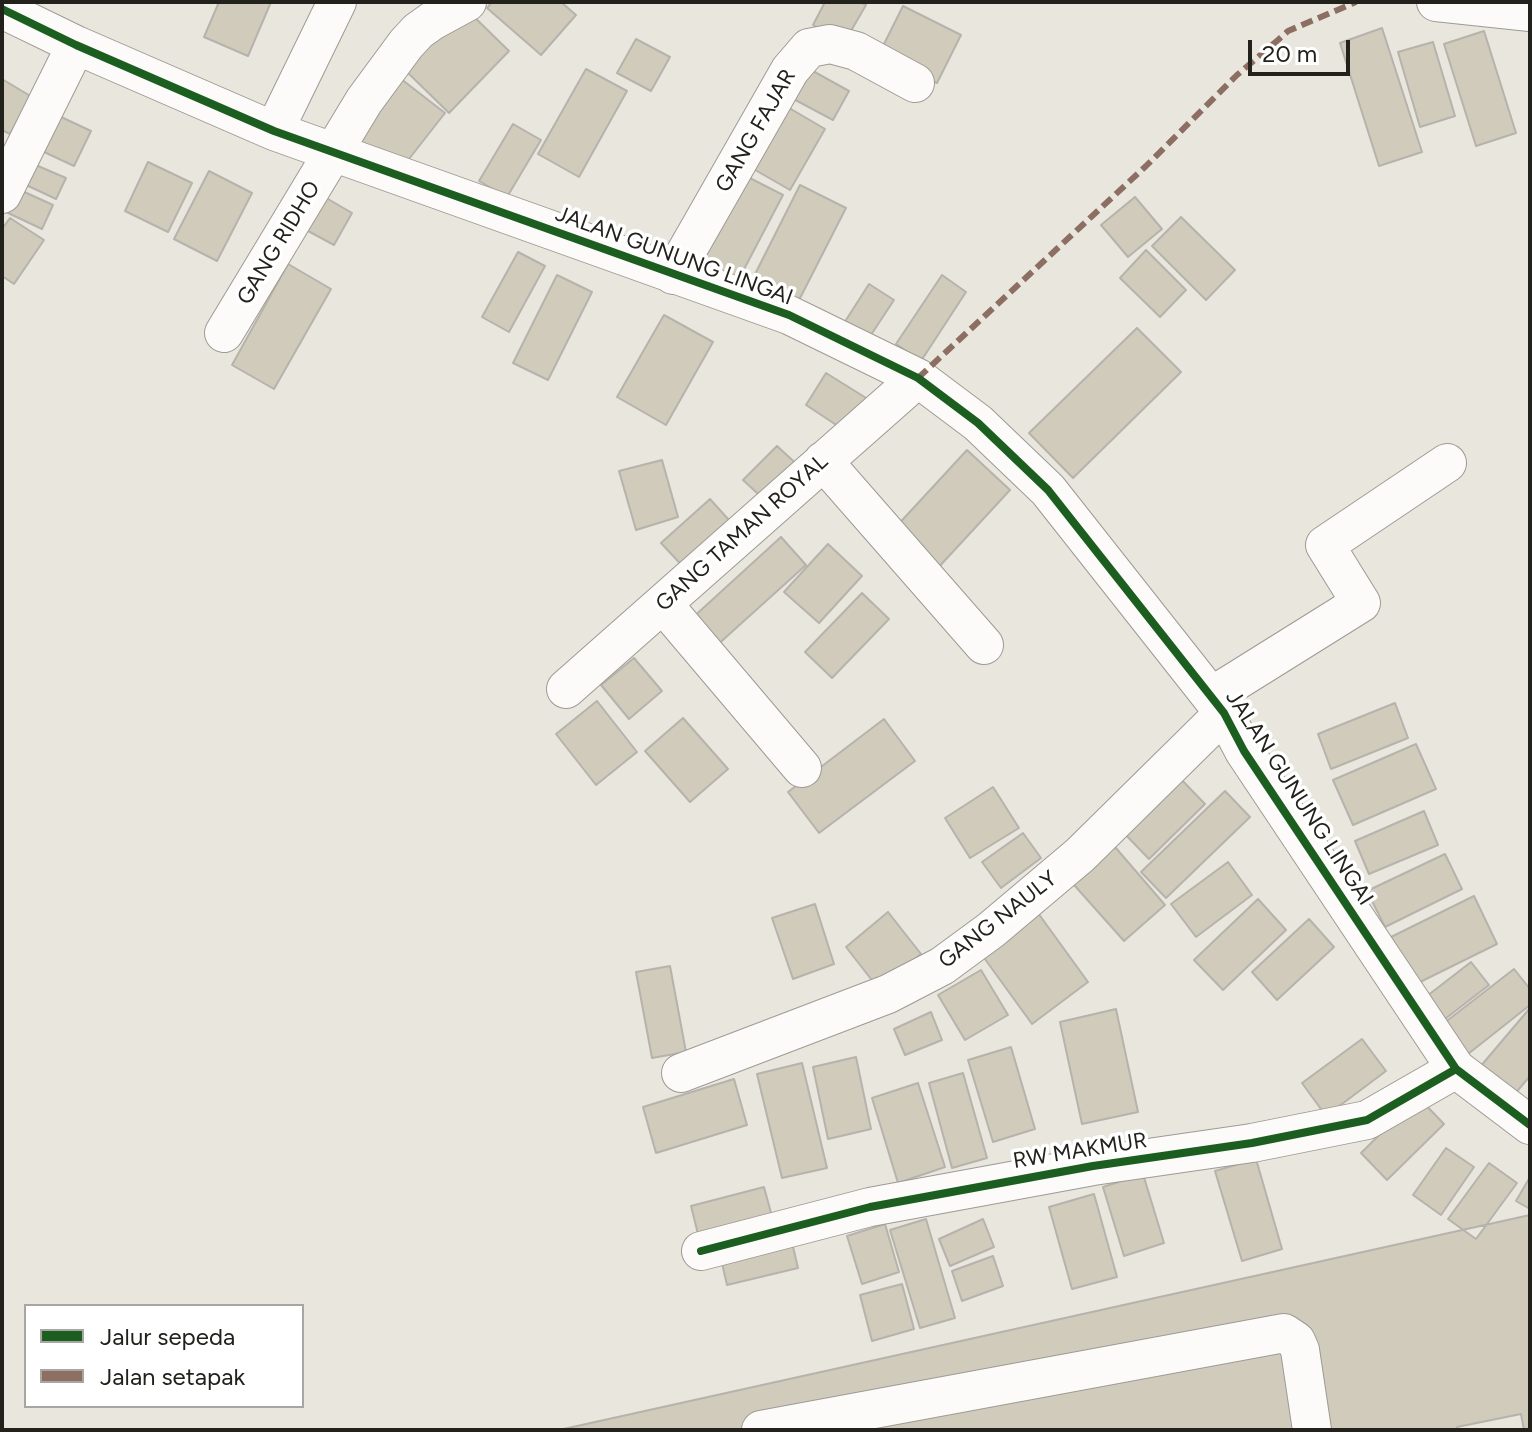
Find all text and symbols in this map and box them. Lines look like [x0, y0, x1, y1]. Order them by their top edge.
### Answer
scale bar [1252, 24, 1354, 74]
text: 20 m [1262, 39, 1317, 68]
street label: GANG FAJAR [710, 65, 802, 197]
street label: GANG RIDHO [232, 177, 326, 309]
street label: JALAN GUNUNG LINGAI [552, 201, 796, 311]
street label: GANG TAMAN ROYAL [651, 449, 833, 617]
street label: JALAN GUNUNG LINGAI [1220, 686, 1378, 910]
street label: GANG NAULY [934, 866, 1062, 974]
street label: RW MAKMUR [1011, 1127, 1149, 1175]
legend [24, 1304, 304, 1408]
text: Jalur sepeda [100, 1322, 235, 1351]
text: Jalan setapak [100, 1362, 245, 1391]

